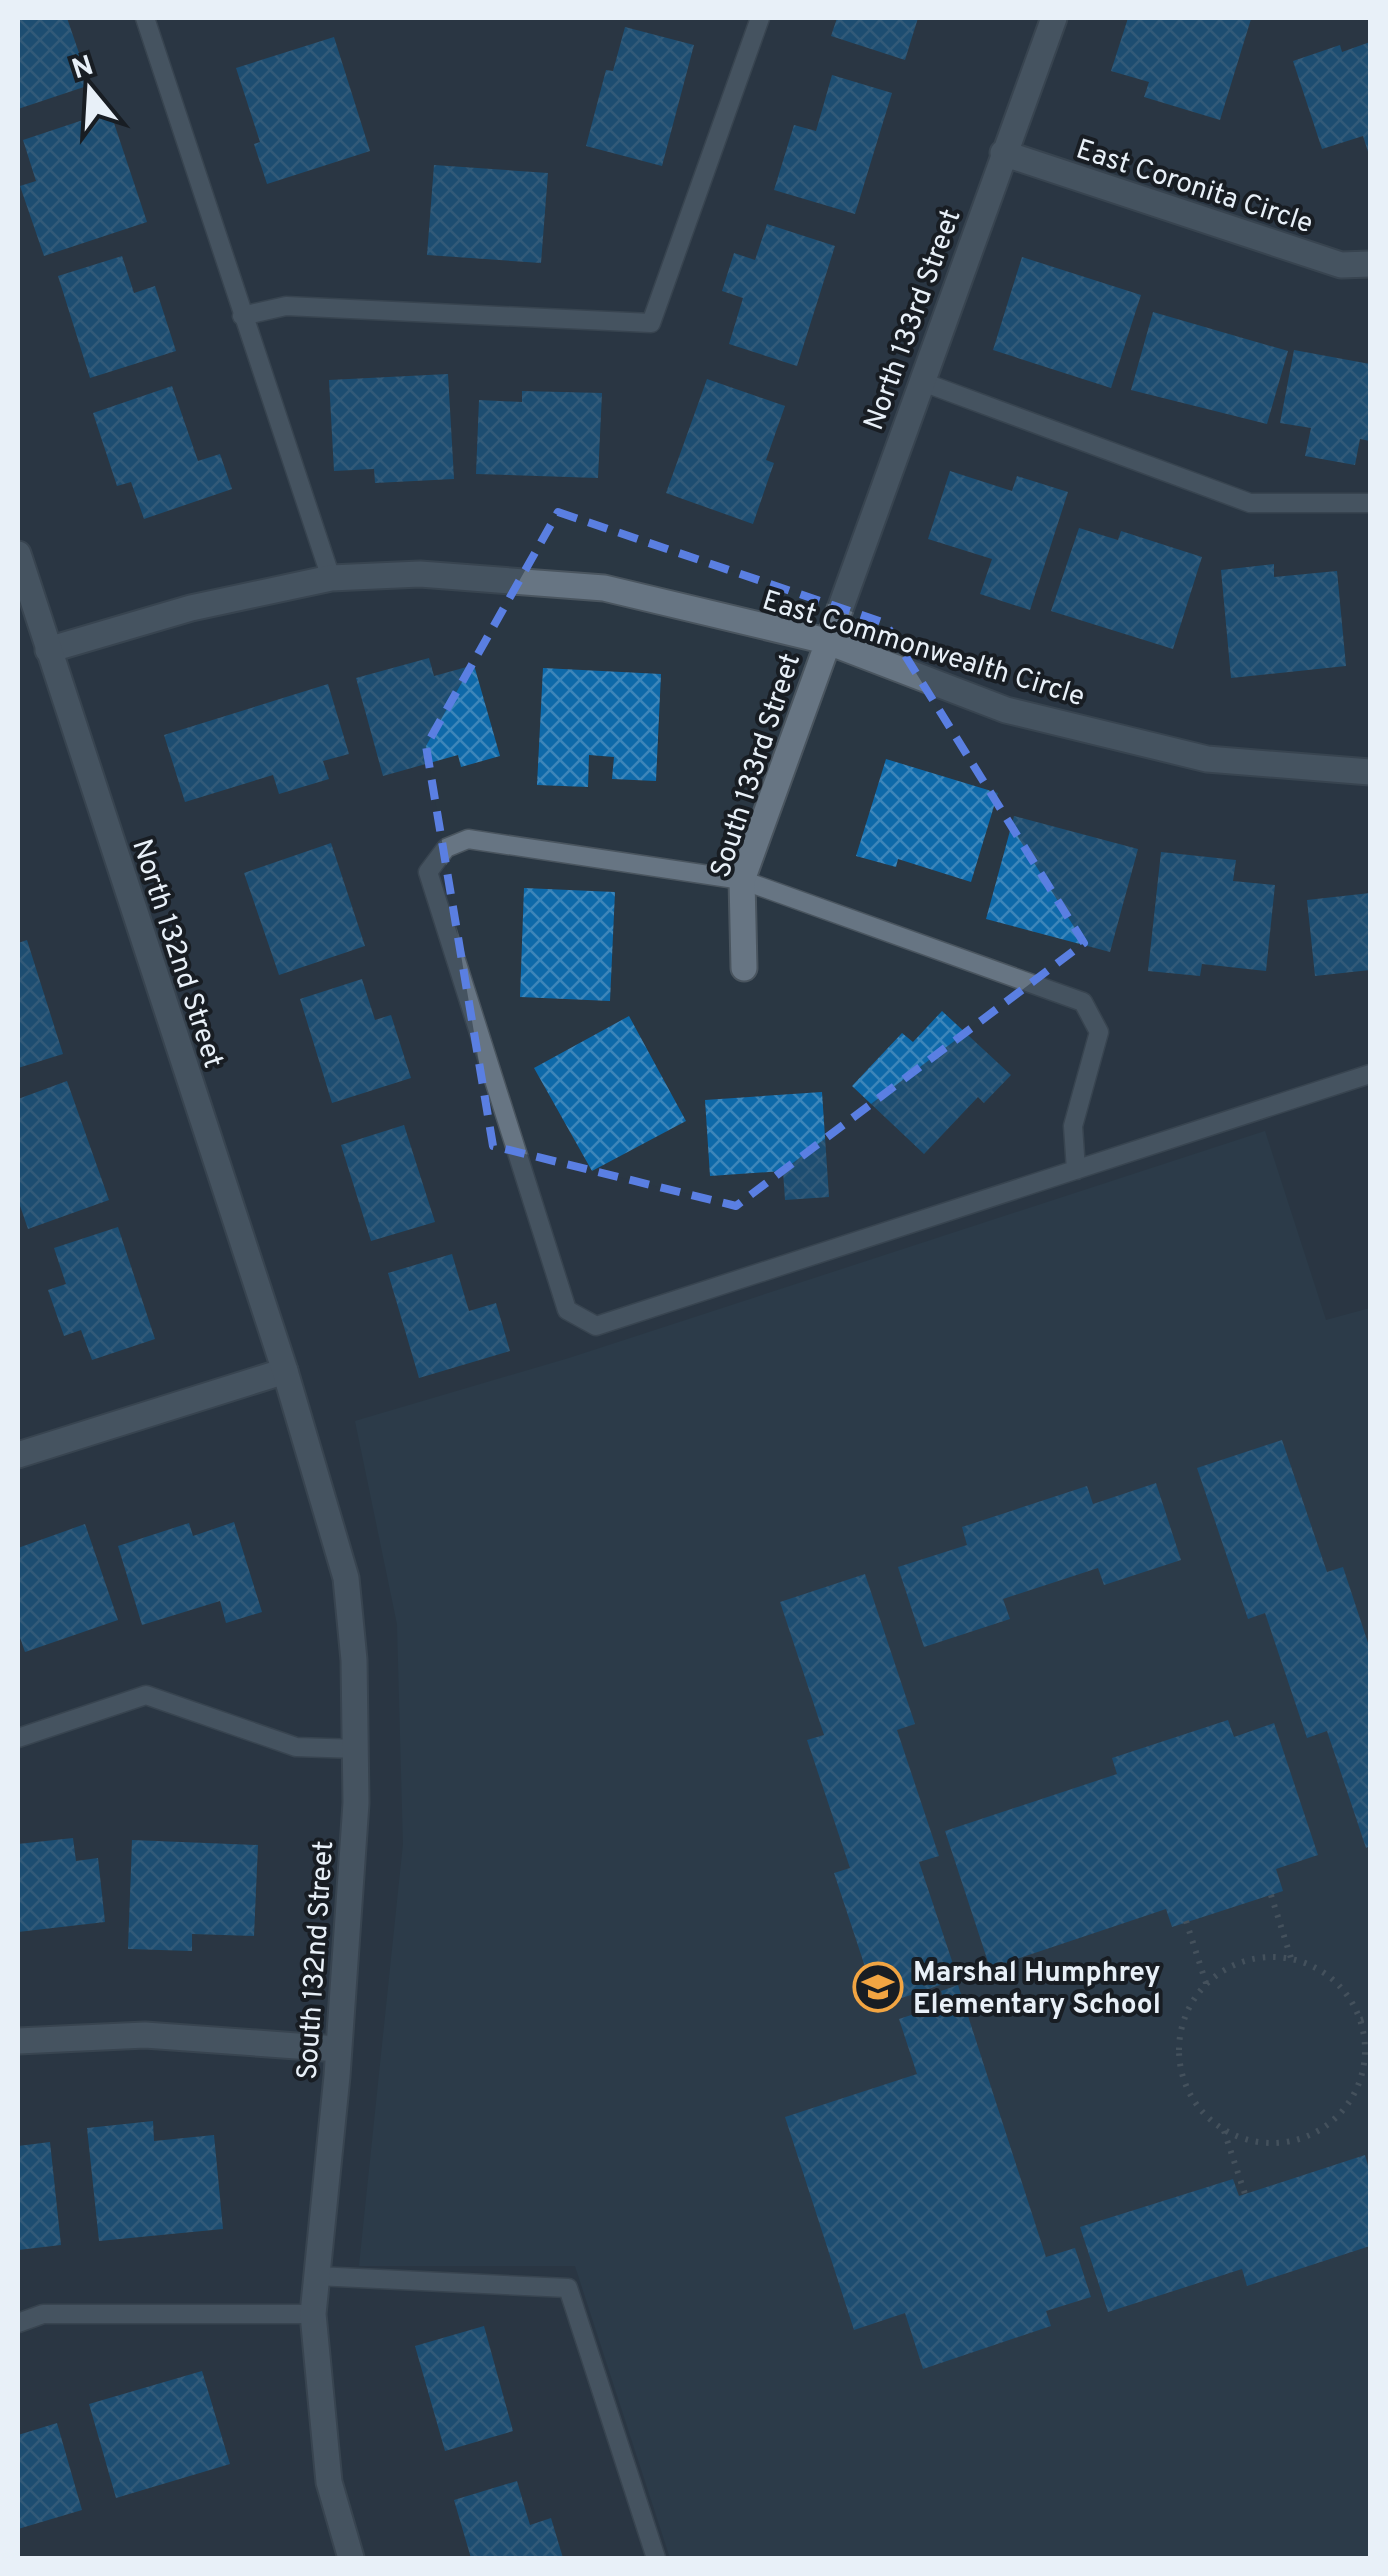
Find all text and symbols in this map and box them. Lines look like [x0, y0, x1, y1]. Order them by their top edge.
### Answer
north arrow [40, 40, 140, 140]
text: N [68, 49, 98, 89]
street label: East Coronita Circle [1071, 133, 1317, 243]
street label: North 133rd Street [857, 204, 971, 436]
street label: East Commonwealth Circle [758, 584, 1089, 716]
street label: South 133rd Street [704, 649, 810, 883]
street label: North 132nd Street [122, 835, 230, 1073]
street label: South 132nd Street [291, 1840, 343, 2081]
place label: Marshal Humphrey Elementary School [913, 1956, 1161, 2024]
school or university icon: Marshal Humphrey Elementary School [852, 1961, 904, 2013]

